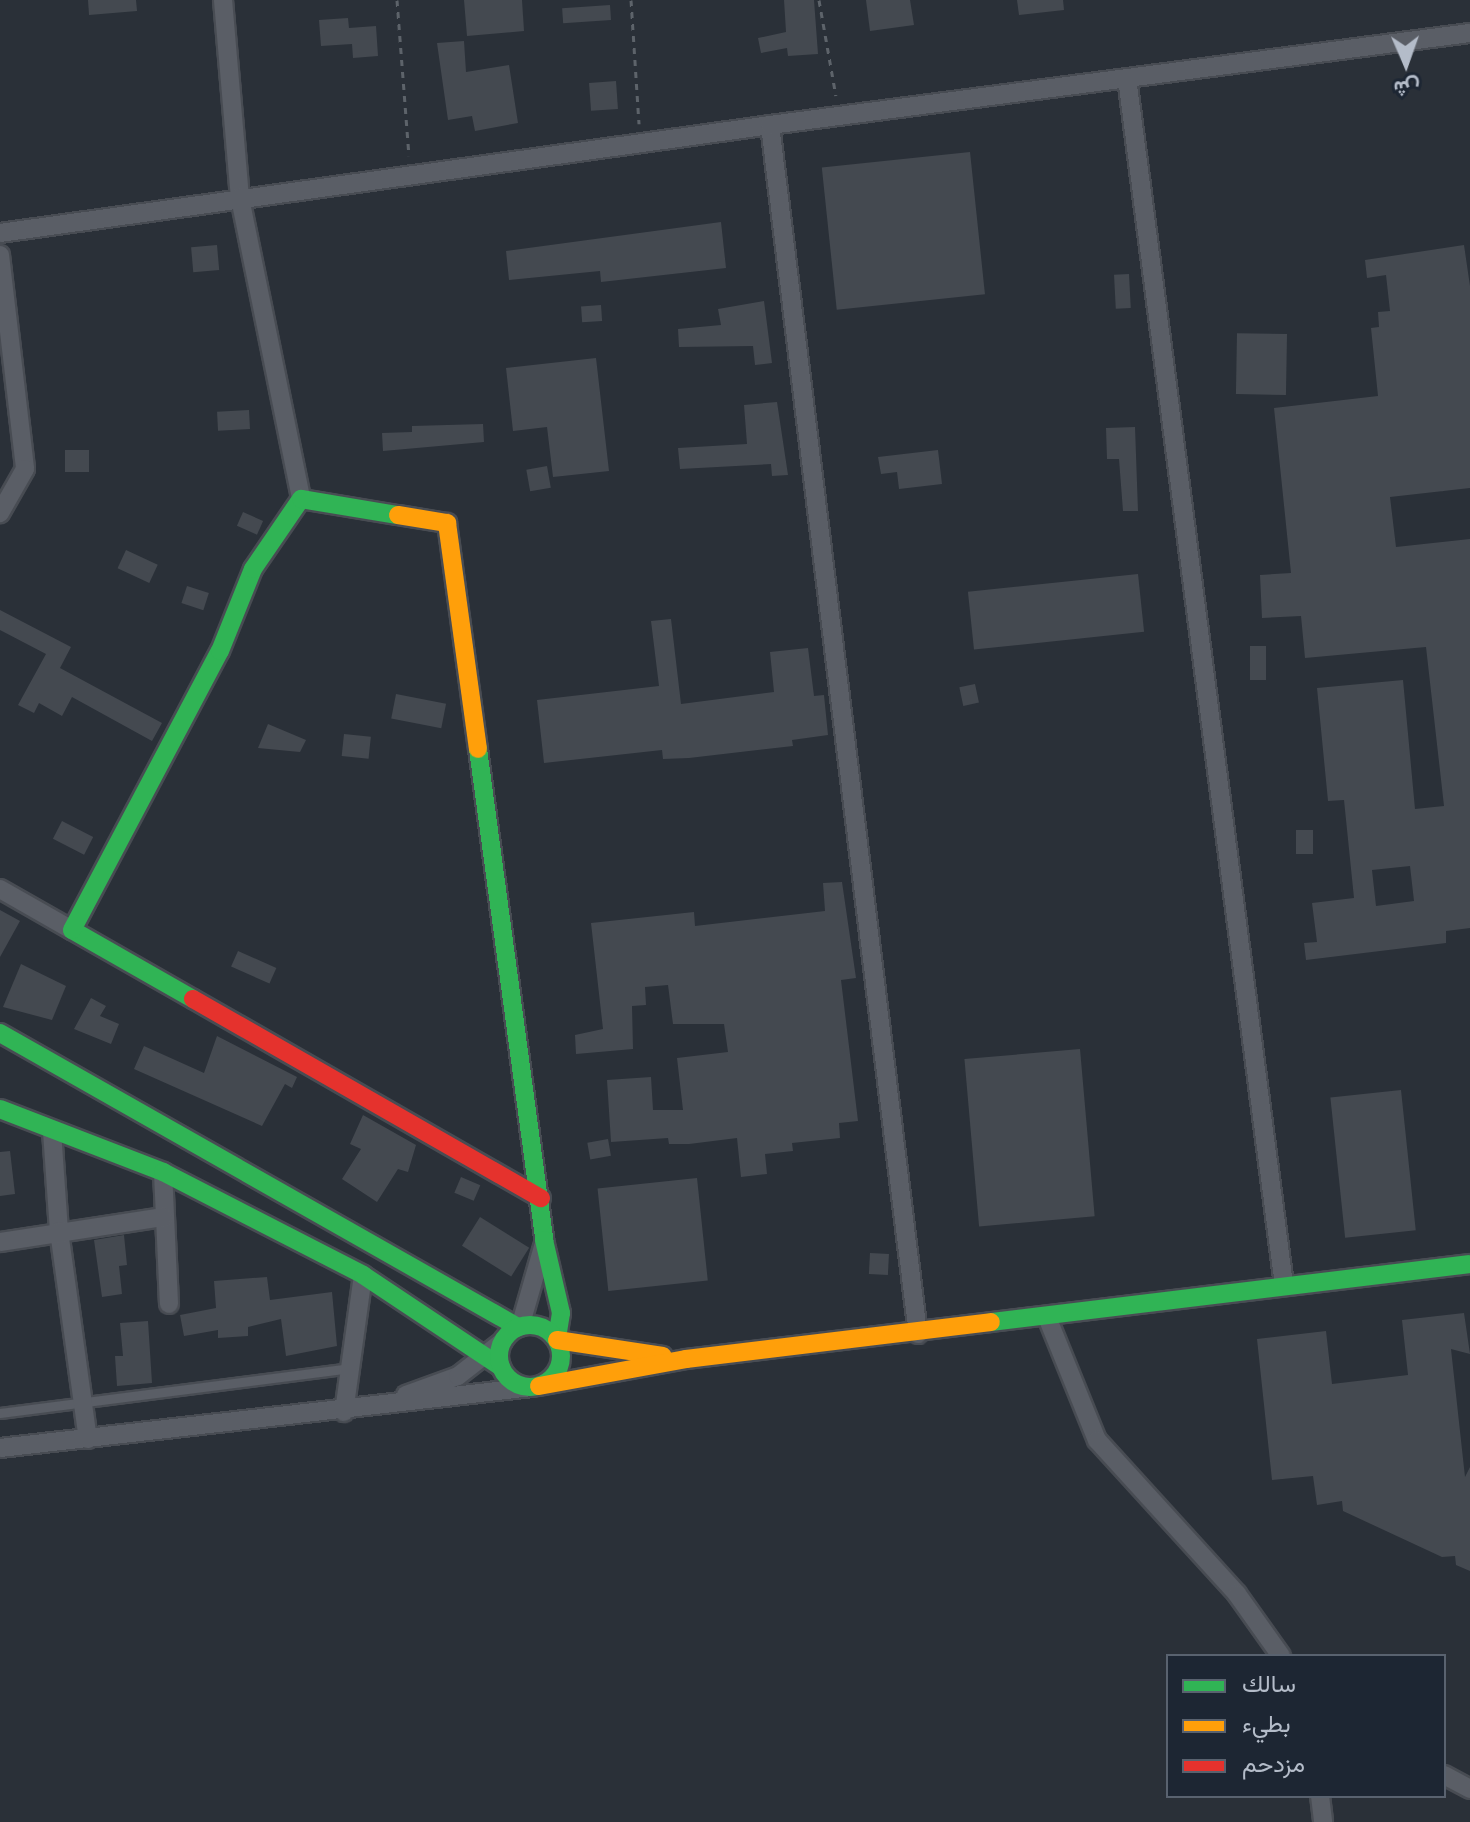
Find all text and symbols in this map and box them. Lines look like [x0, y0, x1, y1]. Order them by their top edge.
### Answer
north arrow [1366, 24, 1446, 104]
text: ش [1393, 75, 1421, 102]
legend [1166, 1654, 1446, 1798]
text: سالك [1242, 1669, 1296, 1699]
text: بطيء [1242, 1709, 1291, 1739]
text: مزدحم [1242, 1749, 1305, 1779]

